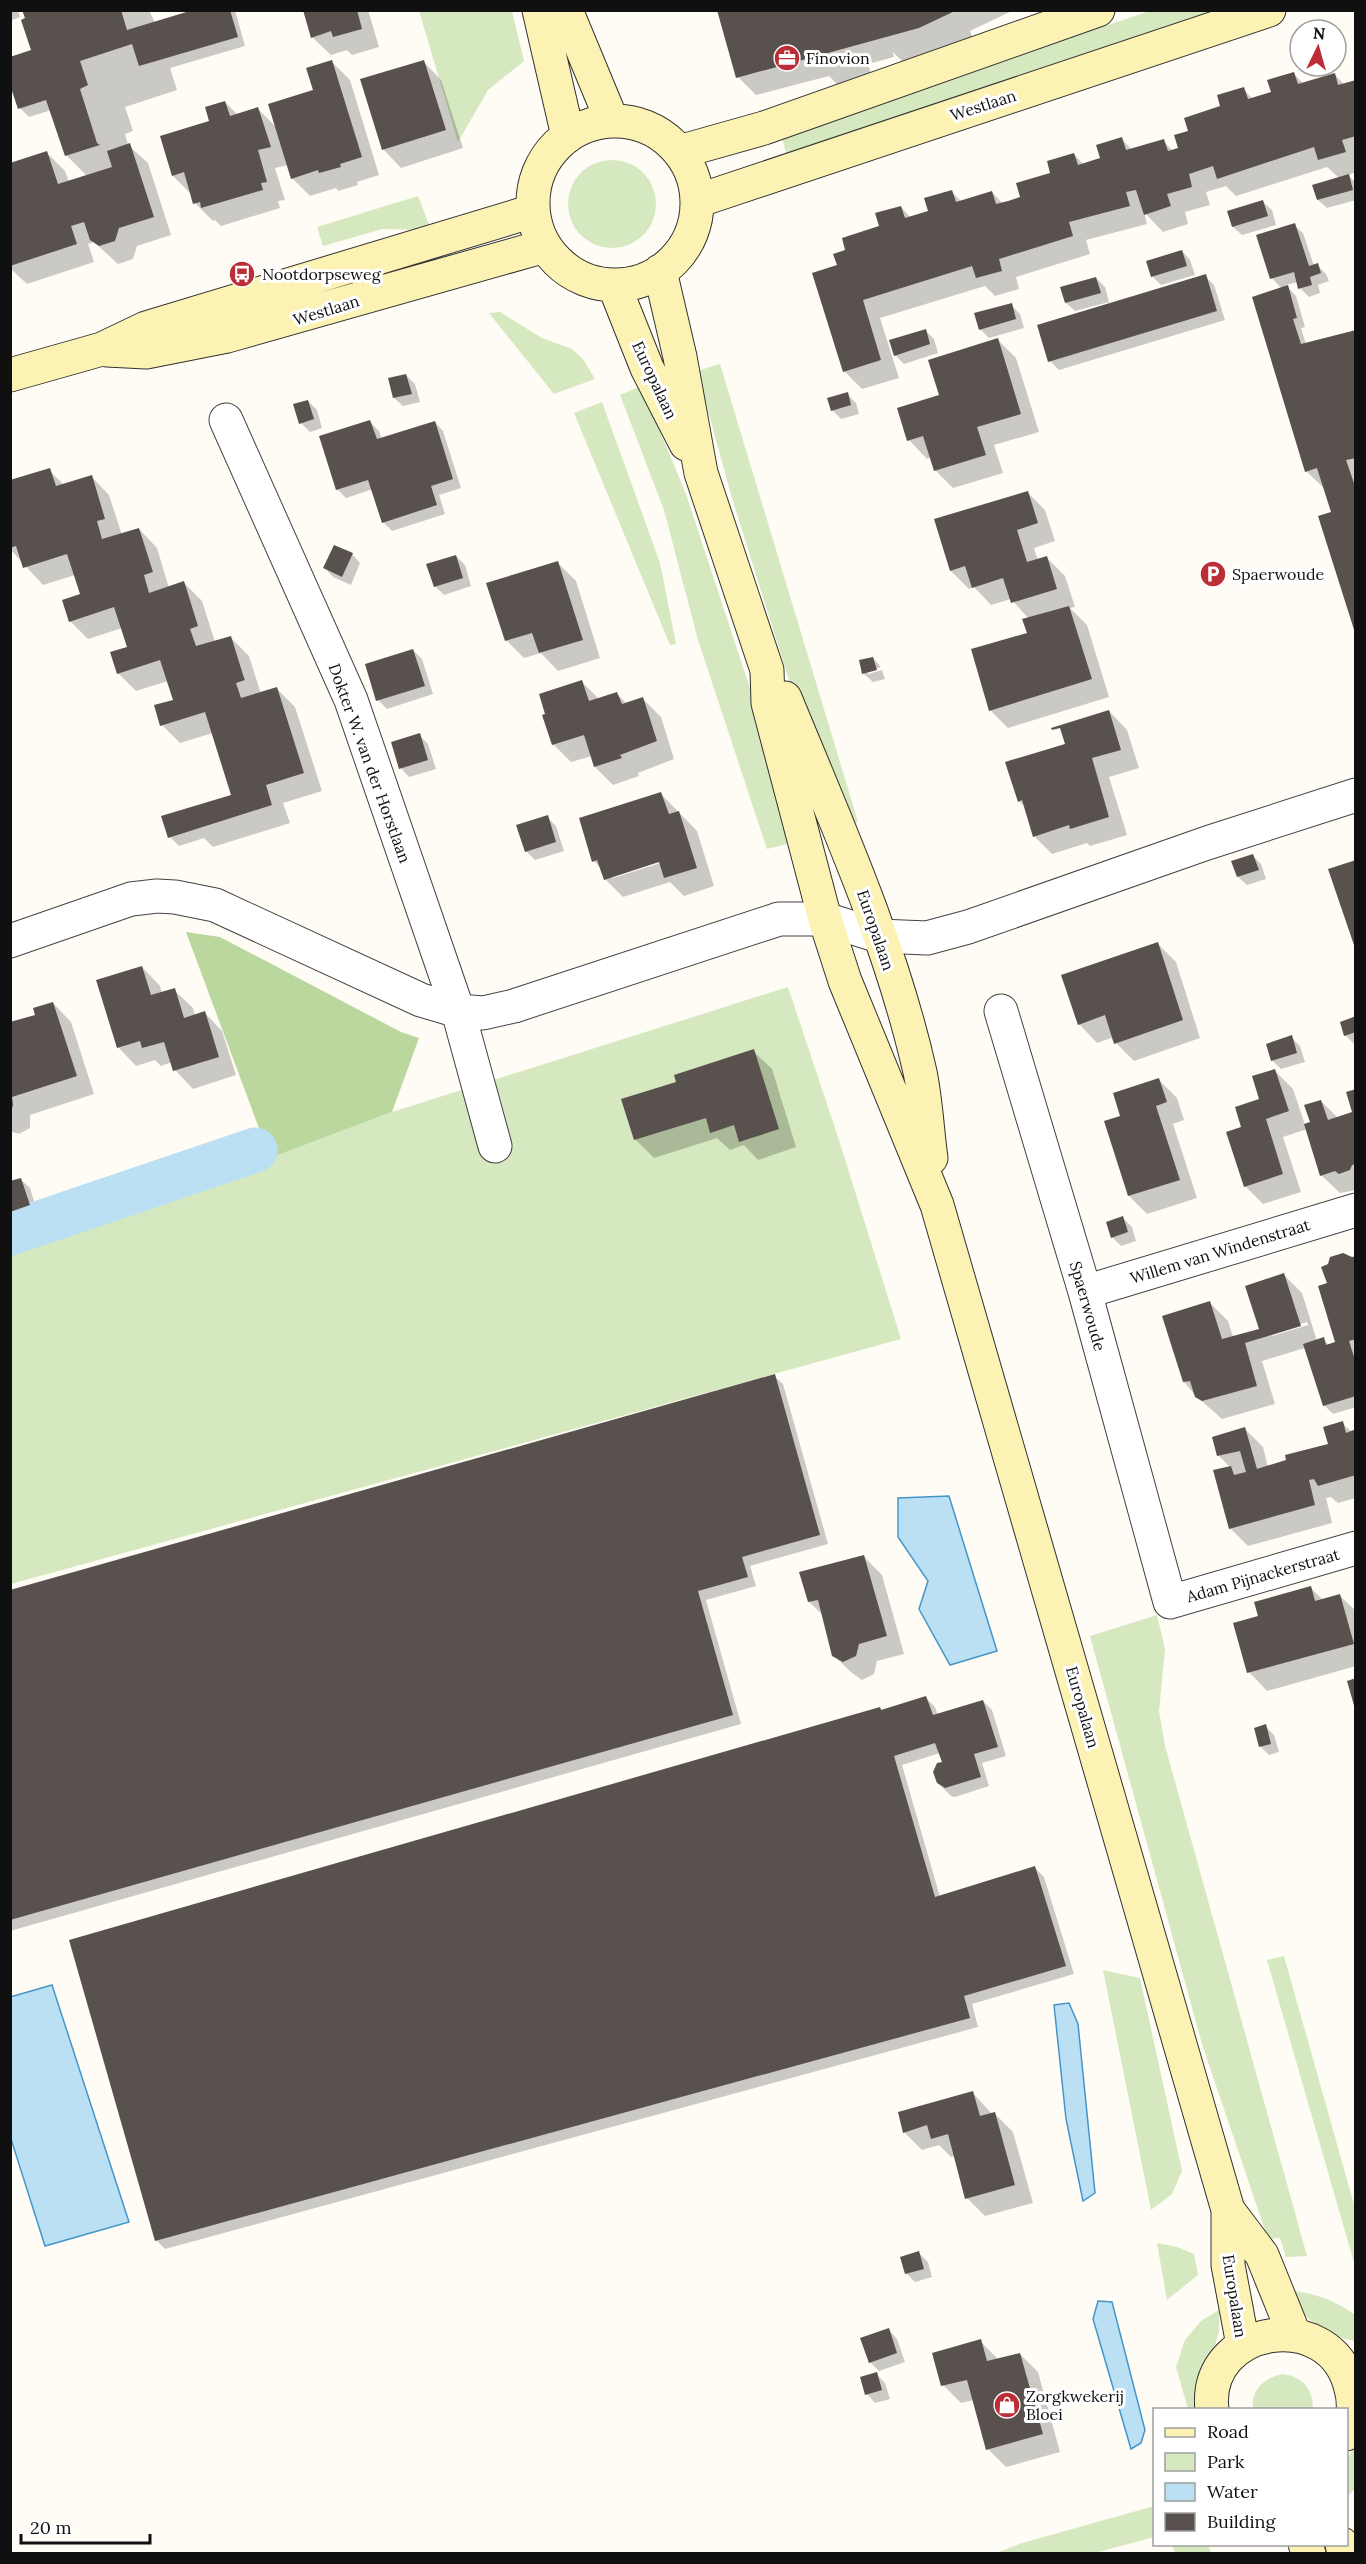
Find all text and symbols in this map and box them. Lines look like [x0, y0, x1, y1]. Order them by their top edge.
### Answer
north arrow [1288, 18, 1348, 78]
text: N [1312, 23, 1326, 44]
office icon: Finovion [772, 43, 802, 73]
place label: Finovion [806, 48, 870, 68]
street label: Westlaan [947, 85, 1019, 125]
bus stop icon: Nootdorpseweg [227, 259, 257, 289]
place label: Nootdorpseweg [262, 264, 382, 284]
street label: Westlaan [290, 290, 362, 330]
street label: Europalaan [628, 338, 682, 423]
parking icon: Spaerwoude [1198, 559, 1228, 589]
place label: Spaerwoude [1232, 564, 1325, 584]
street label: Dokter W. van der Horstlaan [325, 660, 416, 866]
street label: Europalaan [853, 887, 899, 973]
street label: Willem van Windenstraat [1128, 1214, 1313, 1288]
street label: Spaerwoude [1066, 1259, 1110, 1353]
street label: Adam Pijnackerstraat [1183, 1543, 1343, 1607]
street label: Europalaan [1062, 1664, 1104, 1750]
street label: Europalaan [1219, 2253, 1251, 2339]
place label: Zorgkwekerij Bloei [1026, 2386, 1124, 2424]
shop icon: Zorgkwekerij Bloei [992, 2390, 1022, 2420]
legend [1153, 2408, 1348, 2546]
text: Road [1207, 2420, 1249, 2443]
text: Park [1207, 2450, 1245, 2473]
text: Water [1207, 2480, 1258, 2503]
scale bar [21, 2507, 150, 2545]
text: Building [1207, 2510, 1277, 2533]
text: 20 m [30, 2516, 72, 2539]

